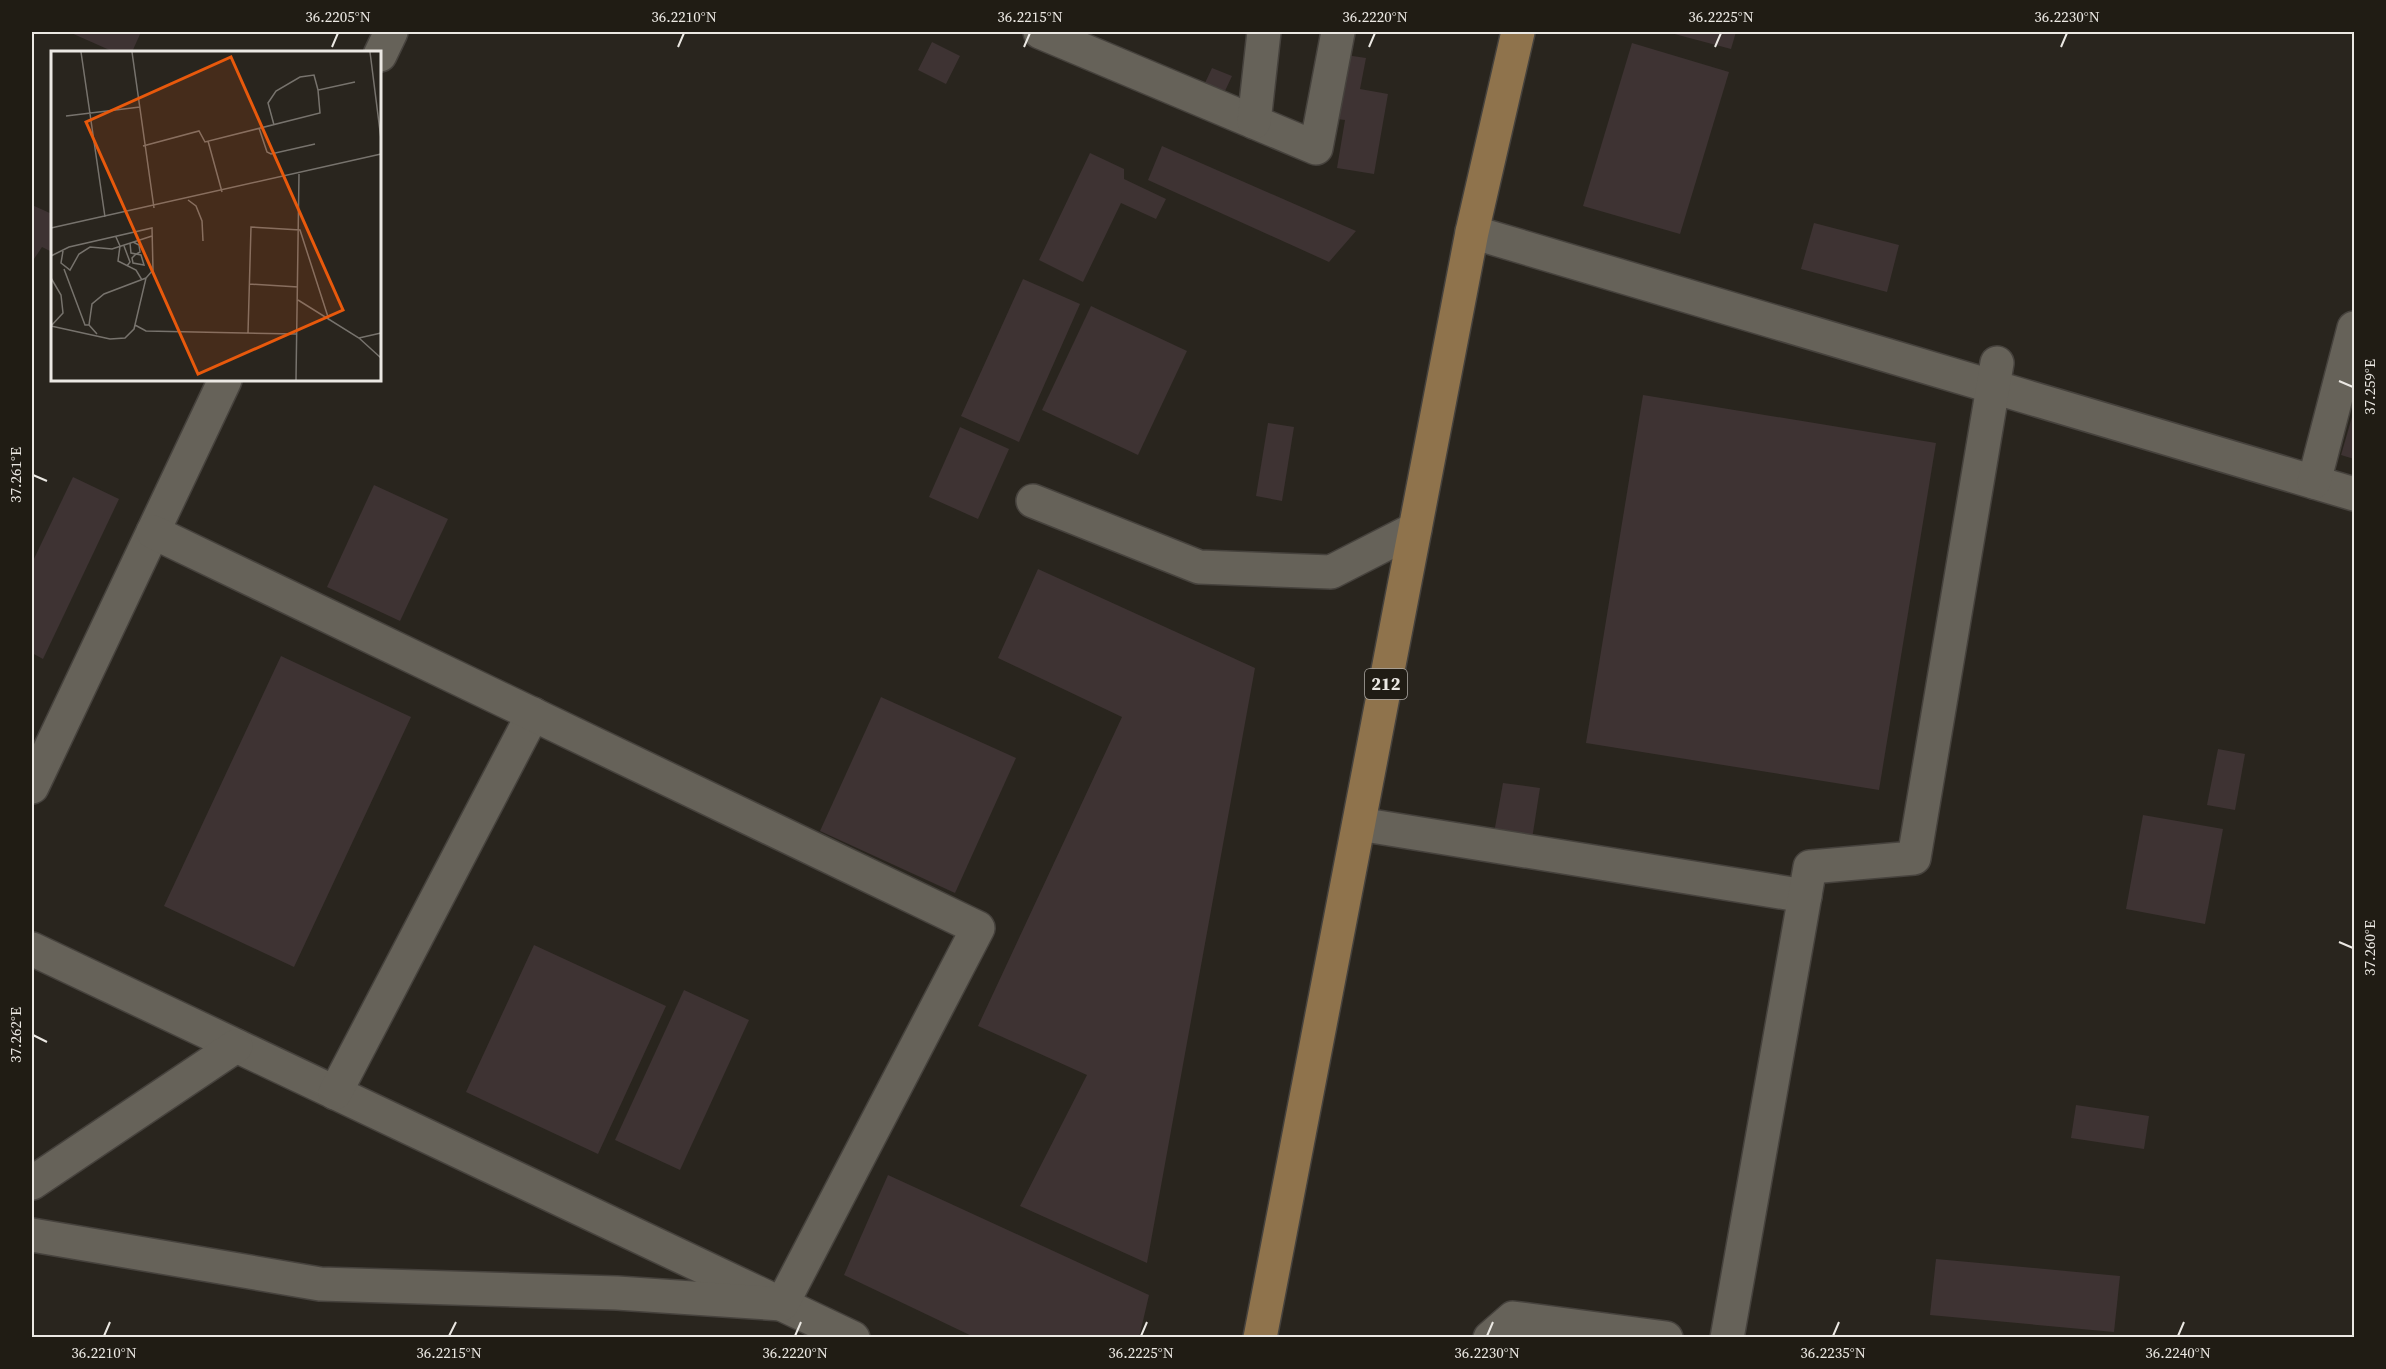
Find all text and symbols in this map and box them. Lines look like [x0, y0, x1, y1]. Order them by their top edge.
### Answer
text: 36.2205°N [305, 6, 371, 27]
text: 36.2210°N [651, 6, 717, 27]
text: 36.2215°N [997, 6, 1063, 27]
text: 36.2220°N [1342, 6, 1408, 27]
text: 36.2225°N [1688, 6, 1754, 27]
text: 36.2230°N [2034, 6, 2100, 27]
inset map [51, 51, 381, 381]
text: 37.259°E [2359, 359, 2380, 415]
text: 37.261°E [5, 447, 26, 503]
road number: 212 [1365, 669, 1407, 699]
text: 37.260°E [2359, 920, 2380, 976]
text: 37.262°E [5, 1007, 26, 1063]
text: 36.2210°N [71, 1342, 137, 1363]
text: 36.2215°N [416, 1342, 482, 1363]
text: 36.2220°N [762, 1342, 828, 1363]
text: 36.2225°N [1108, 1342, 1174, 1363]
text: 36.2230°N [1454, 1342, 1520, 1363]
text: 36.2235°N [1800, 1342, 1866, 1363]
text: 36.2240°N [2145, 1342, 2211, 1363]

